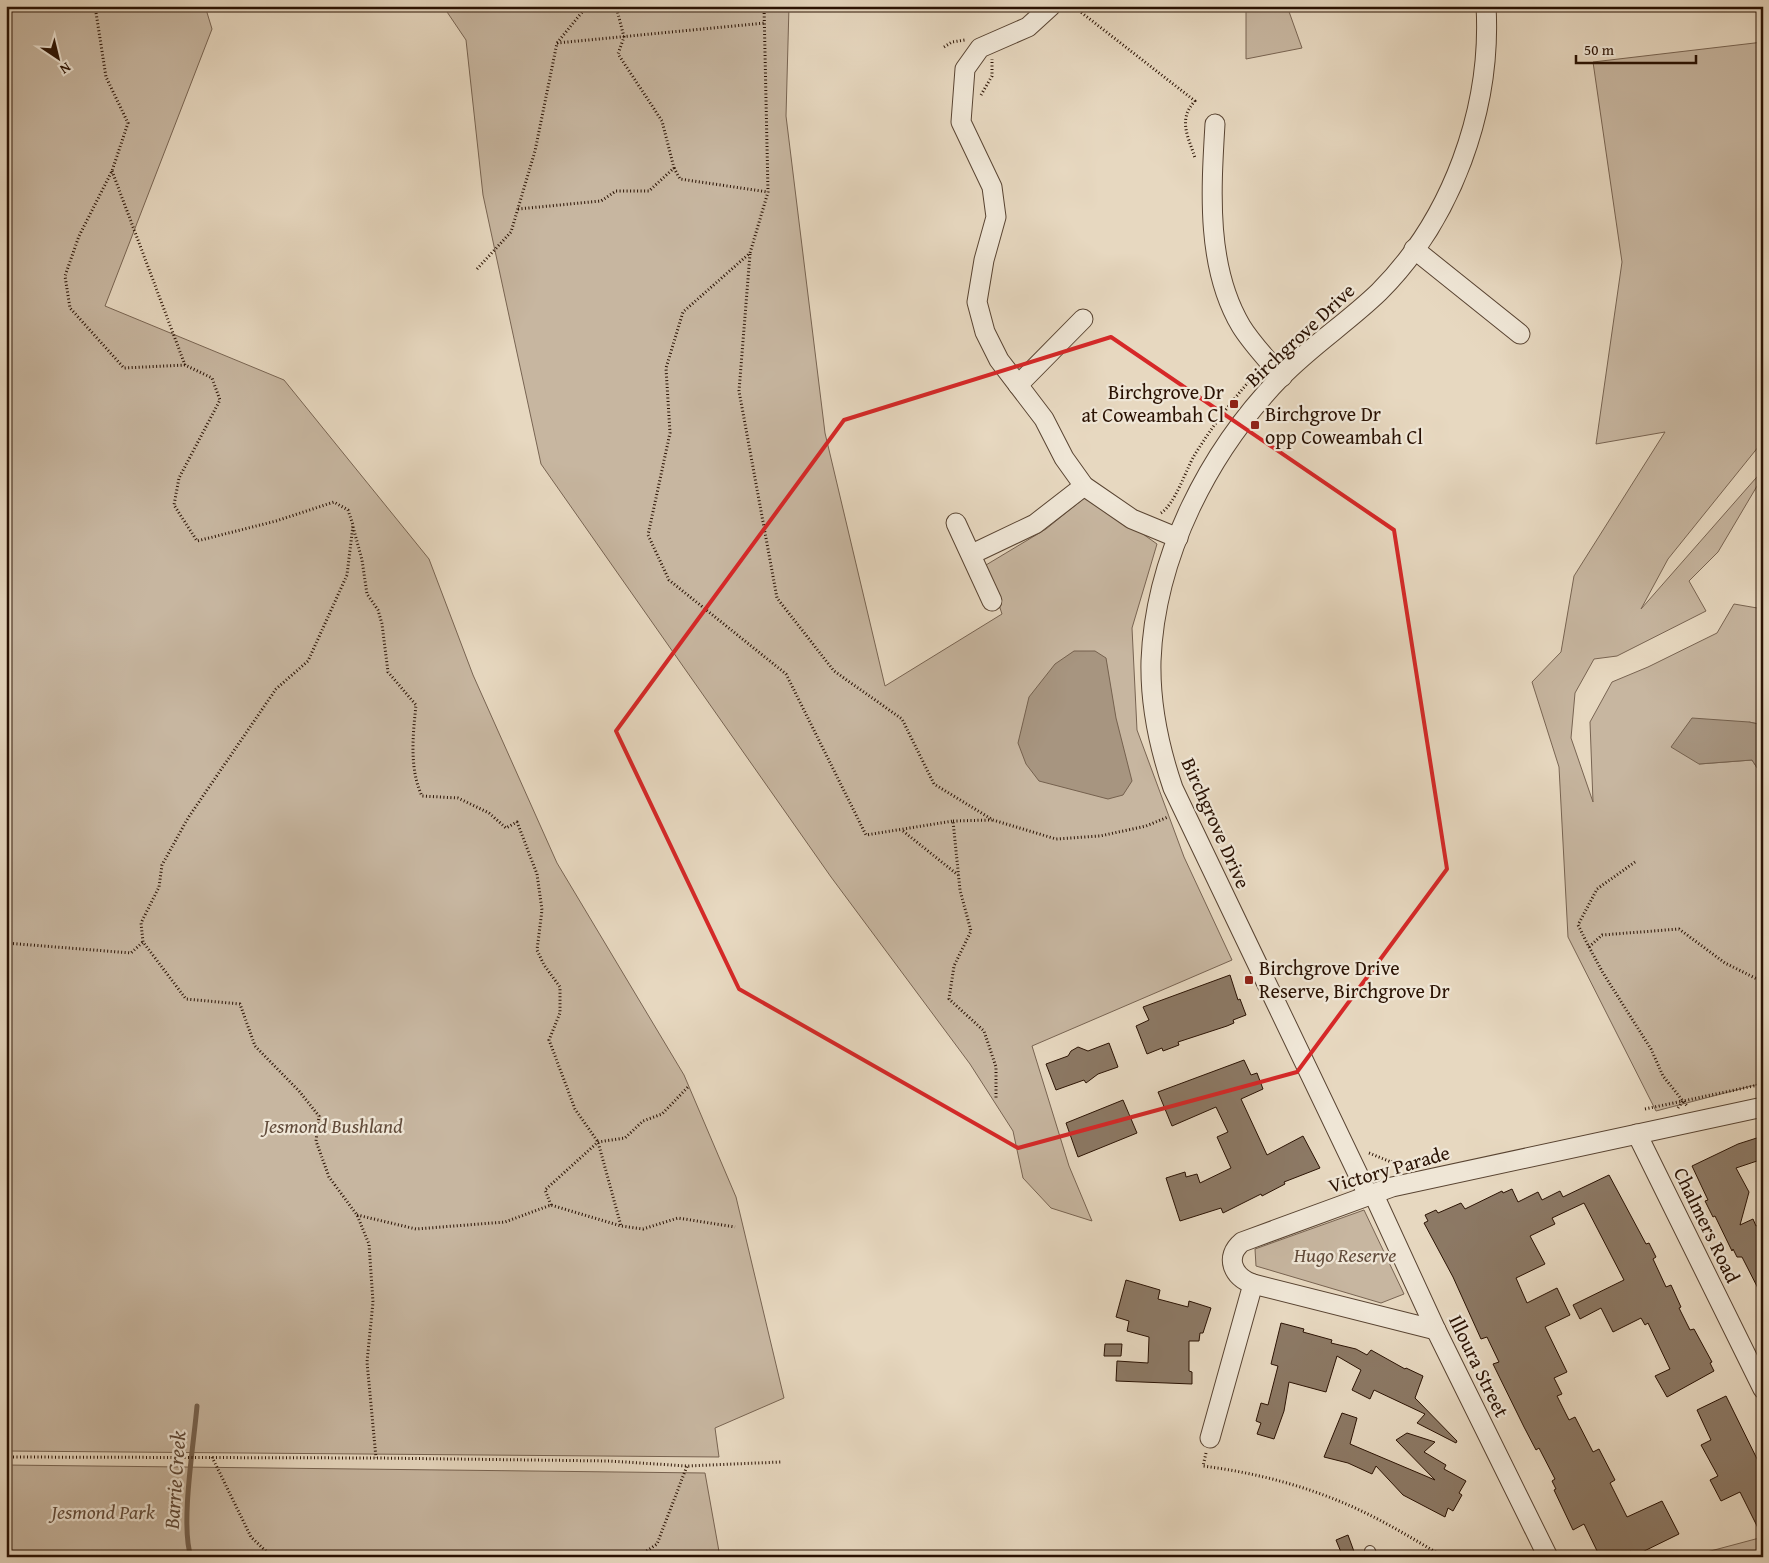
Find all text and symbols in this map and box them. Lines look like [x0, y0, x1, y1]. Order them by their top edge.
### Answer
north arrow [32, 32, 82, 82]
scale bar [1576, 32, 1696, 64]
text: 50 m [1584, 39, 1615, 60]
text: N [55, 58, 75, 80]
street label: Birchgrove Drive [1238, 276, 1361, 393]
place label: Birchgrove Dr at Coweambah Cl [1081, 377, 1224, 429]
marker: Birchgrove Dr at Coweambah Cl [1228, 398, 1240, 410]
place label: Birchgrove Dr opp Coweambah Cl [1265, 399, 1423, 451]
marker: Birchgrove Dr opp Coweambah Cl [1249, 419, 1261, 431]
street label: Birchgrove Drive [1175, 753, 1258, 893]
place label: Birchgrove Drive Reserve, Birchgrove Dr [1259, 953, 1450, 1005]
marker: Birchgrove Drive Reserve, Birchgrove Dr [1243, 974, 1255, 986]
park label: Jesmond Bushland [260, 1111, 403, 1140]
street label: Victory Parade [1325, 1137, 1453, 1200]
street label: Chalmers Road [1667, 1162, 1748, 1288]
park label: Hugo Reserve [1293, 1240, 1396, 1269]
street label: Illoura Street [1442, 1310, 1517, 1422]
water label: Barrie Creek [156, 1429, 193, 1531]
park label: Jesmond Park [48, 1497, 156, 1526]

